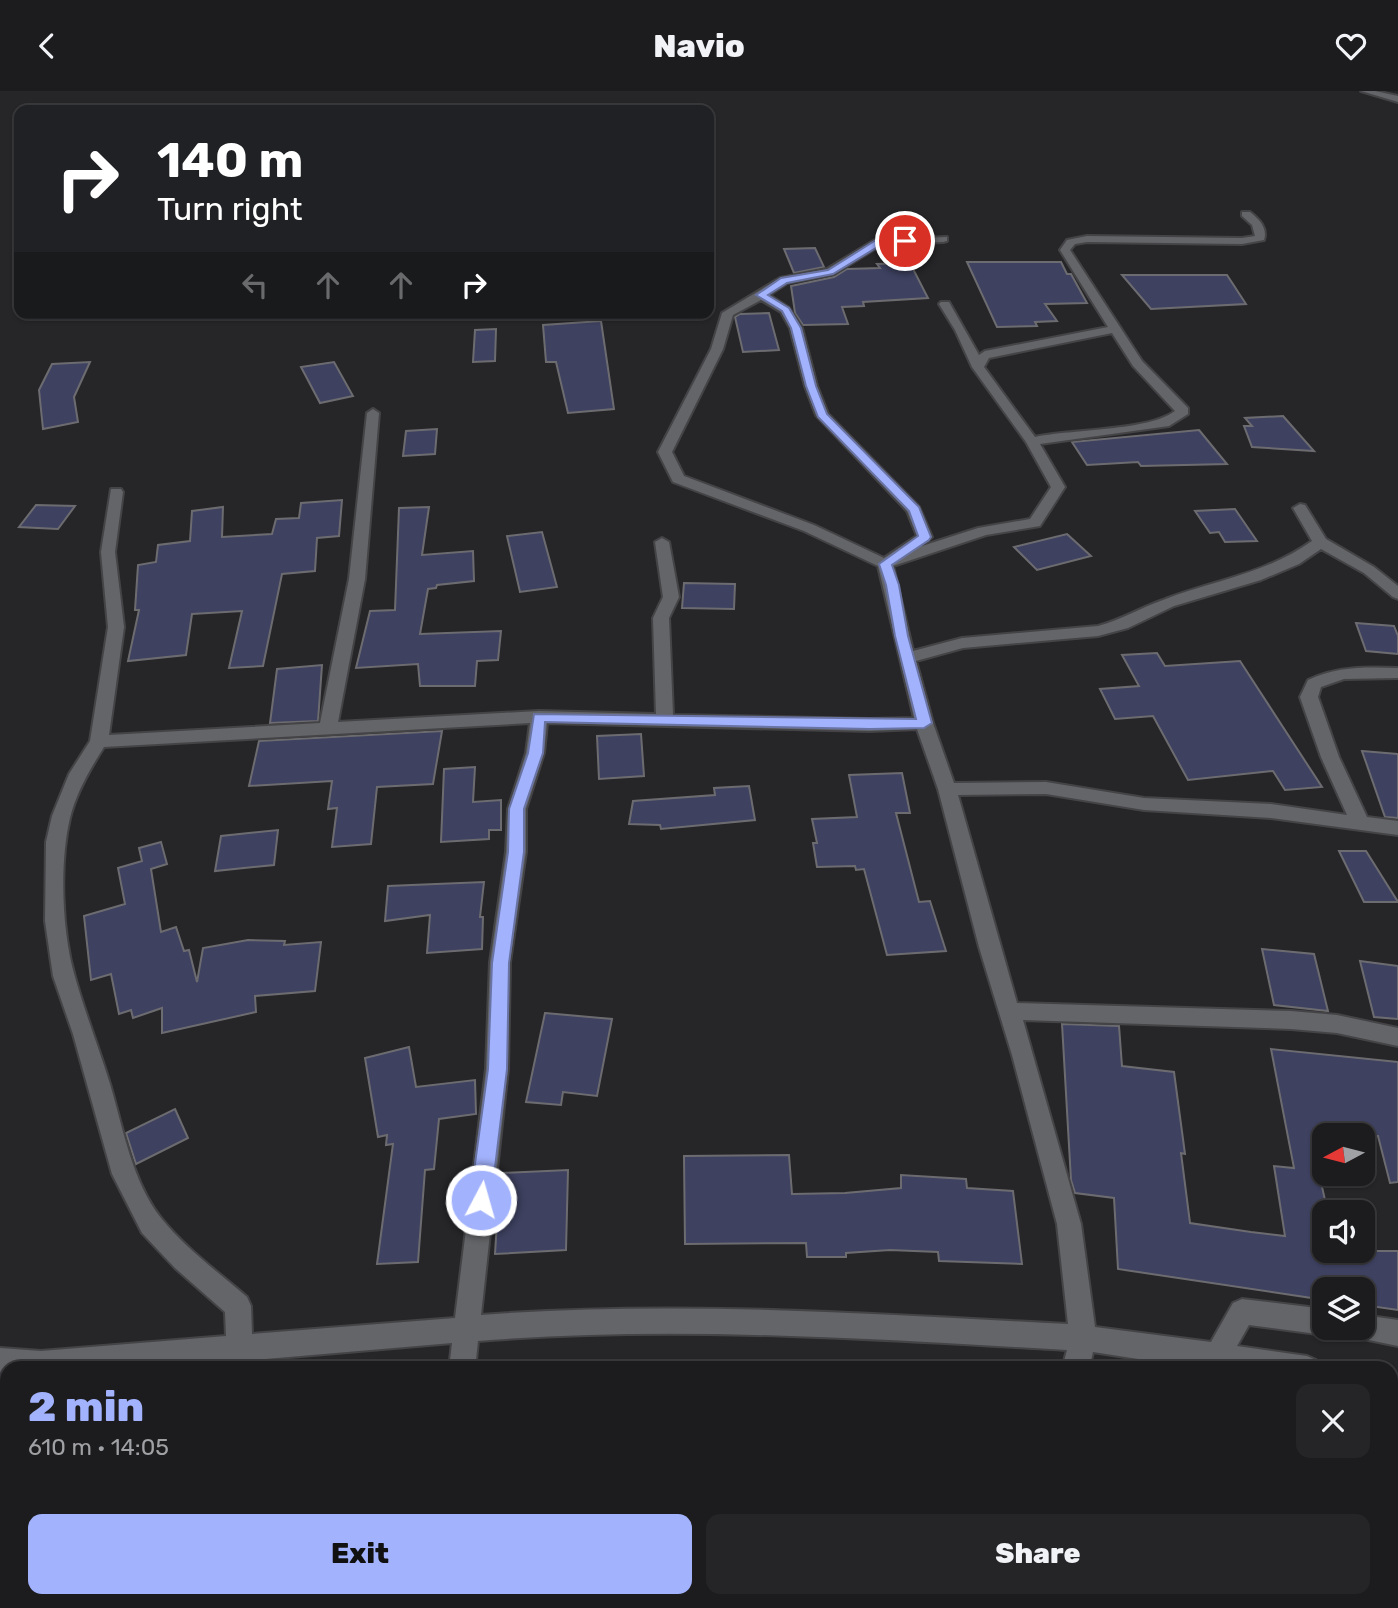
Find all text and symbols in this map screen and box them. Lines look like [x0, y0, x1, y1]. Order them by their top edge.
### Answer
icon: back [28, 27, 66, 65]
text: Navio [653, 27, 745, 65]
icon: heart [1332, 27, 1370, 65]
text: 140 m [157, 131, 303, 189]
icon: right [42, 133, 133, 224]
text: Turn right [157, 190, 302, 228]
pin [875, 211, 935, 271]
icon: arrive [886, 222, 924, 260]
icon: left [236, 266, 274, 304]
icon: ahead [309, 266, 347, 304]
icon: ahead [382, 266, 420, 304]
icon: right [455, 266, 493, 304]
north arrow [1312, 1123, 1376, 1187]
map controls [1312, 1123, 1375, 1340]
position arrow [444, 1163, 518, 1237]
button: sound [1312, 1200, 1375, 1263]
button: layers [1312, 1277, 1375, 1340]
text: 2 min [28, 1382, 144, 1432]
button: close [1296, 1384, 1370, 1458]
text: 610 m · 14:05 [28, 1433, 169, 1461]
button: Exit [28, 1514, 692, 1594]
button: Share [706, 1514, 1370, 1594]

